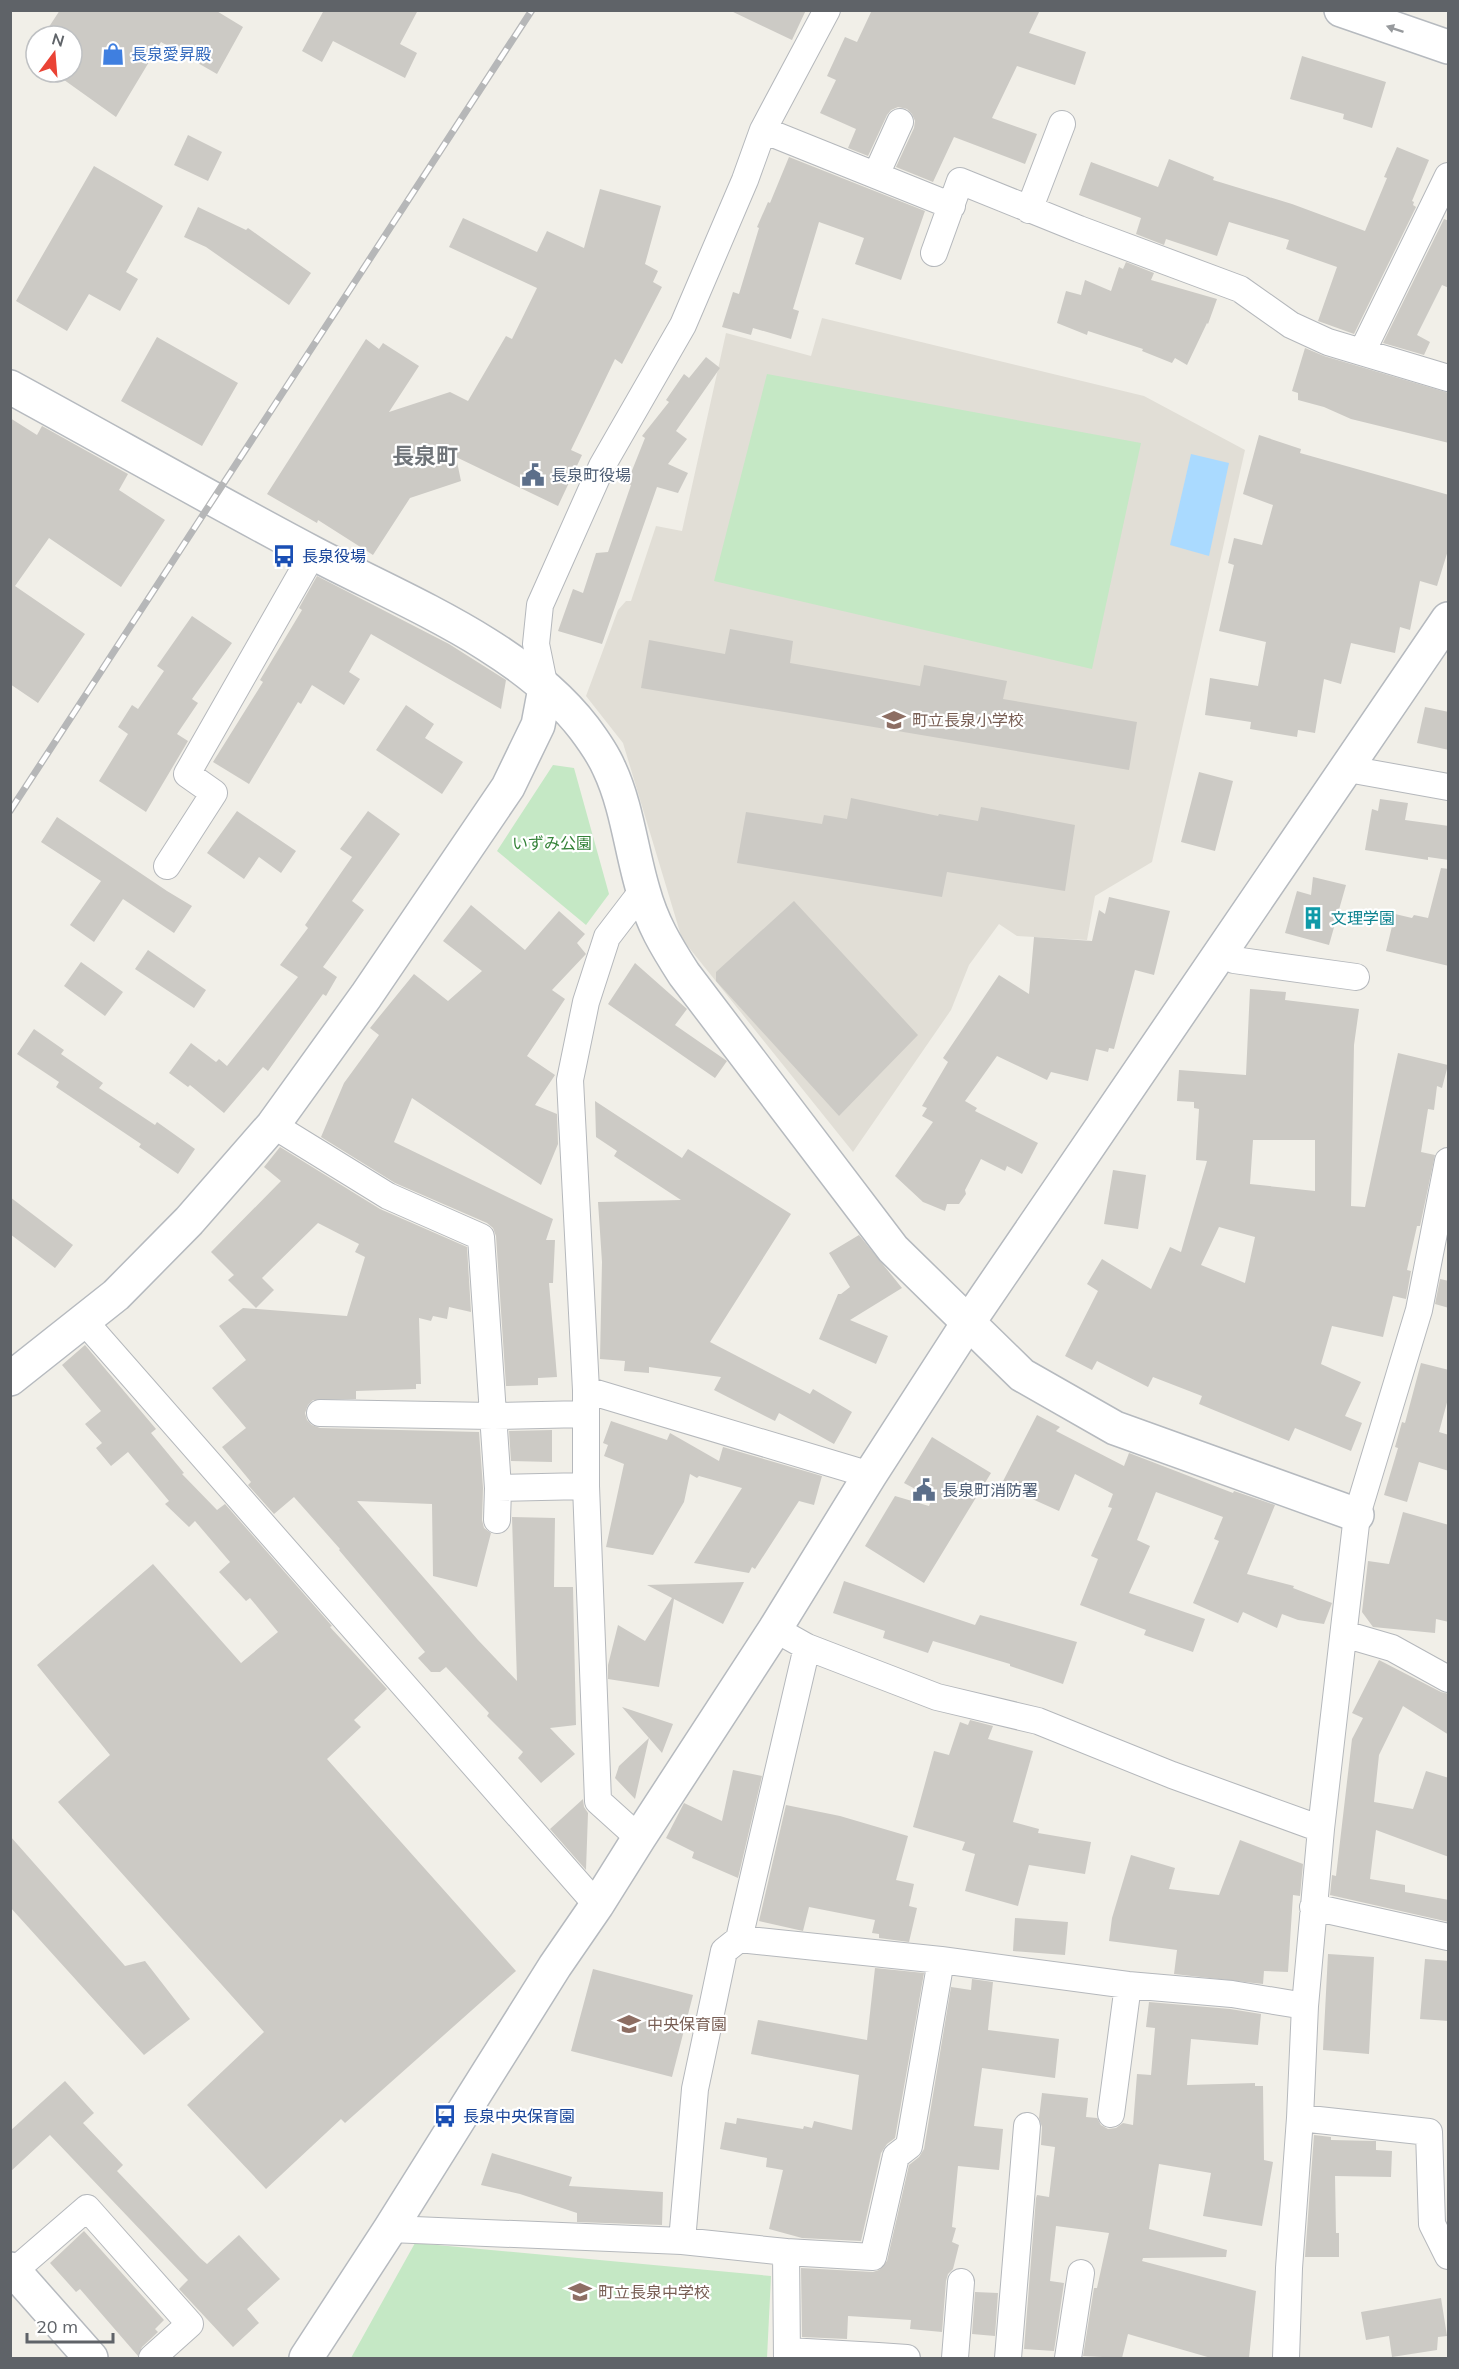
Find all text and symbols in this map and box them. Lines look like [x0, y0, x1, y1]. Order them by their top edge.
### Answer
one-way arrow [1386, 23, 1404, 33]
north arrow [24, 24, 84, 84]
text: N [50, 28, 67, 51]
shop icon: 長泉愛昇殿 [100, 41, 126, 67]
place label: 長泉愛昇殿 [131, 44, 211, 64]
district label: 長泉町 [392, 442, 458, 470]
public building icon: 長泉町役場 [520, 462, 546, 488]
place label: 長泉町役場 [551, 465, 631, 485]
bus stop icon: 長泉役場 [271, 543, 297, 569]
place label: 長泉役場 [302, 546, 366, 566]
school or university icon: 町立長泉小学校 [881, 707, 907, 733]
place label: 町立長泉小学校 [912, 710, 1024, 730]
park label: いずみ公園 [512, 833, 592, 853]
building icon: 文理学園 [1300, 905, 1326, 931]
place label: 文理学園 [1331, 908, 1395, 928]
public building icon: 長泉町消防署 [911, 1477, 937, 1503]
place label: 長泉町消防署 [942, 1480, 1038, 1500]
school or university icon: 中央保育園 [616, 2011, 642, 2037]
place label: 中央保育園 [647, 2014, 727, 2034]
bus stop icon: 長泉中央保育園 [432, 2103, 458, 2129]
place label: 長泉中央保育園 [463, 2106, 575, 2126]
school or university icon: 町立長泉中学校 [567, 2279, 593, 2305]
place label: 町立長泉中学校 [598, 2282, 710, 2302]
scale bar [27, 2306, 112, 2344]
text: 20 m [36, 2315, 78, 2338]

